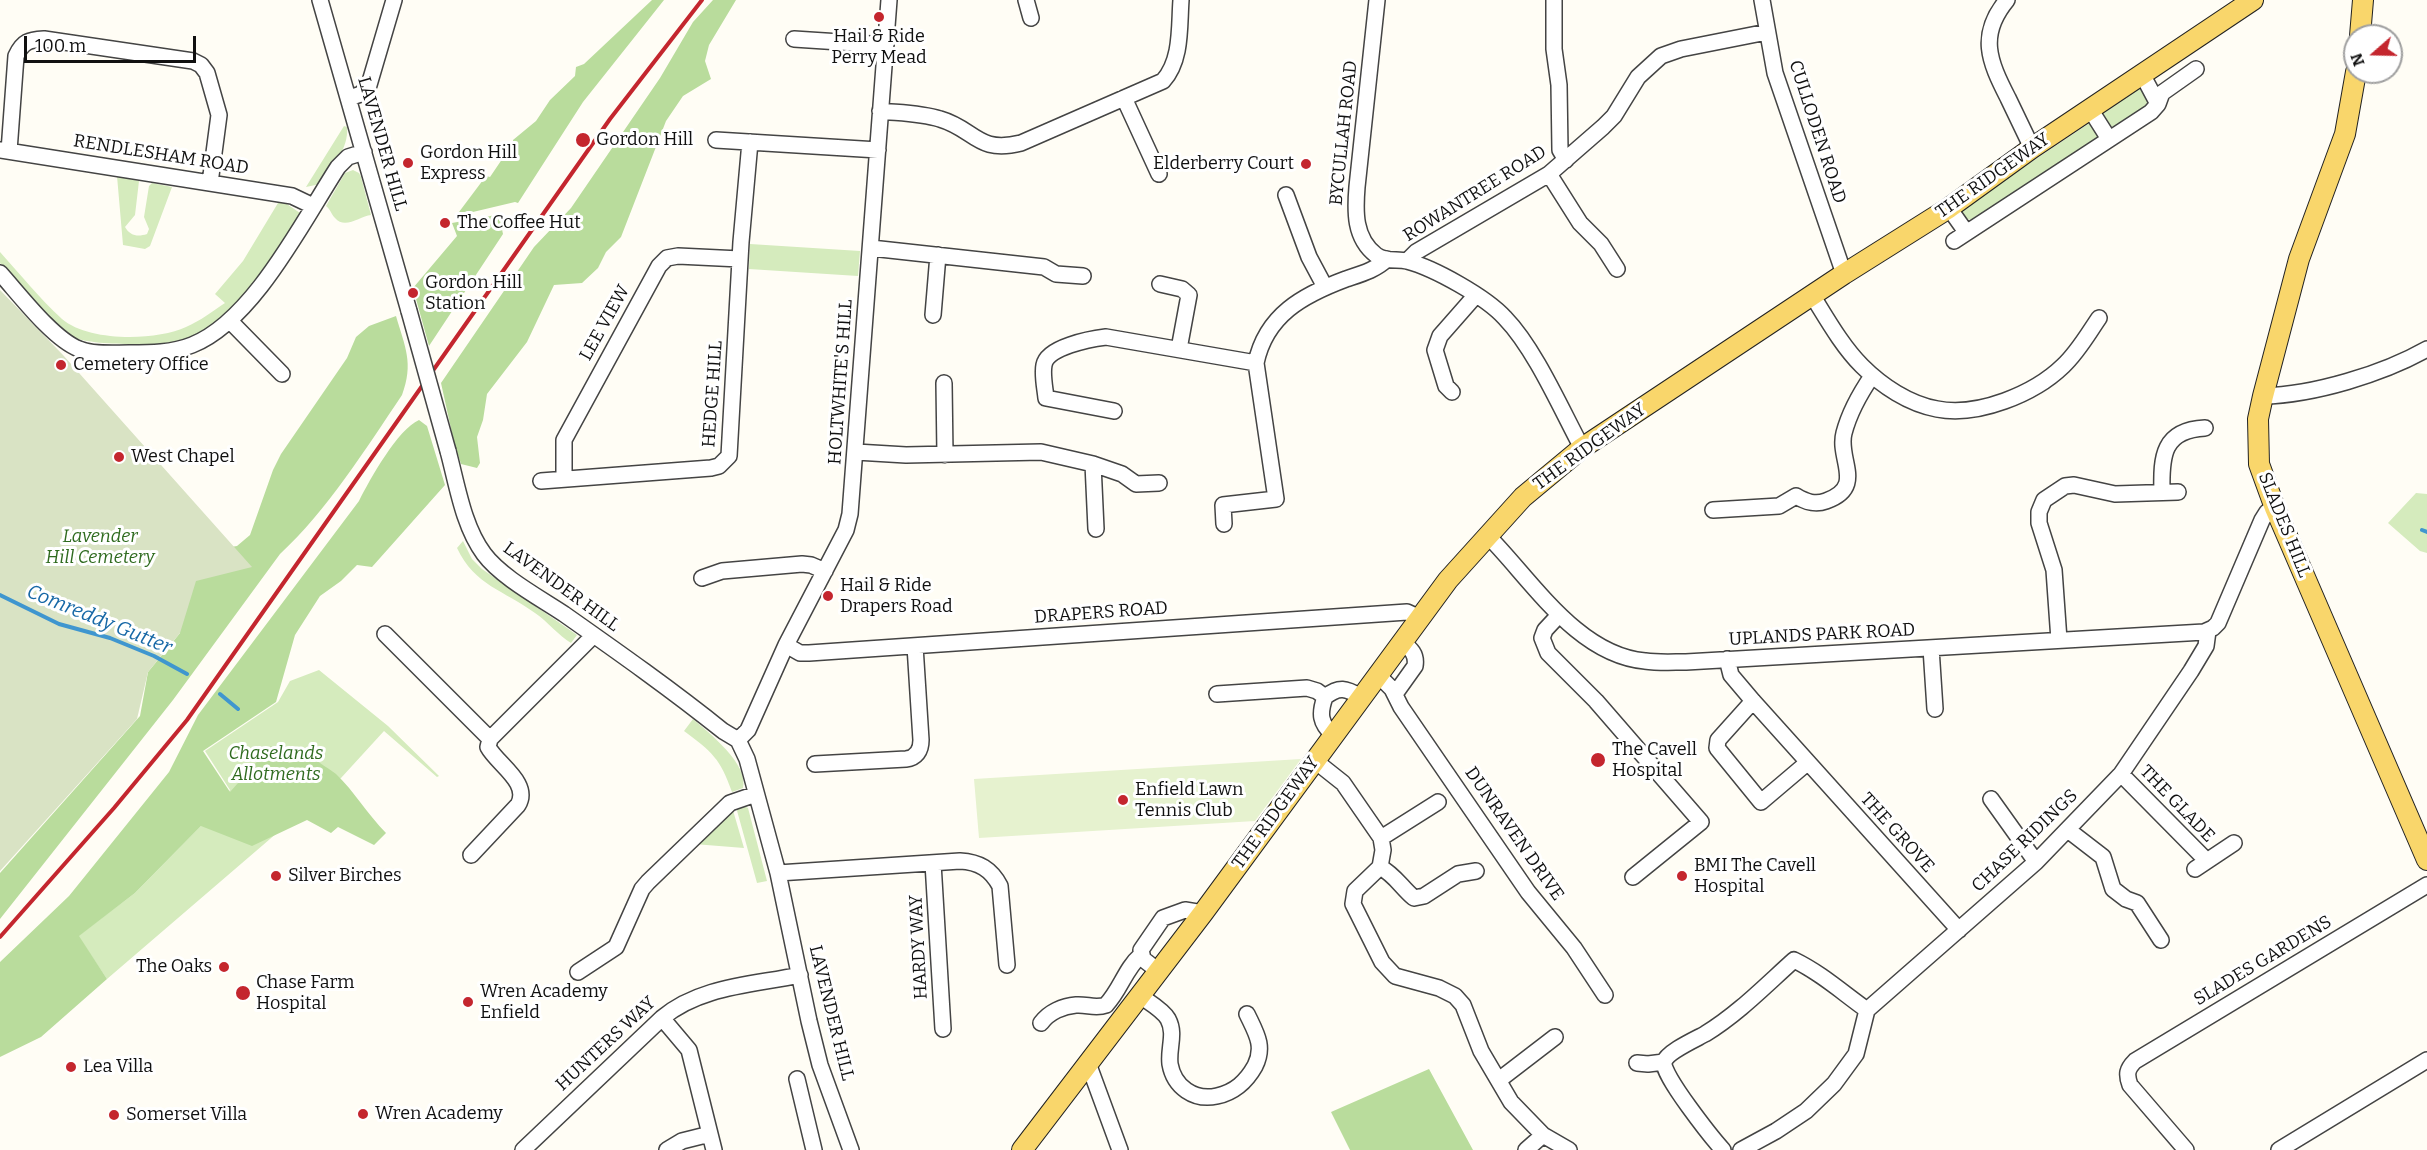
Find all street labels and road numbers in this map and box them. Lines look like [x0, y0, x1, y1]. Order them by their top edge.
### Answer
street label: CULLODEN ROAD [1784, 58, 1850, 206]
street label: BYCULLAH ROAD [1326, 59, 1362, 207]
street label: LAVENDER HILL [353, 75, 411, 213]
street label: THE RIDGEWAY [1932, 129, 2054, 223]
street label: RENDLESHAM ROAD [72, 130, 250, 180]
street label: ROWANTREE ROAD [1400, 141, 1550, 247]
street label: LEE VIEW [575, 281, 635, 365]
street label: HOLTWHITE'S HILL [824, 299, 858, 465]
street label: HEDGE HILL [698, 340, 728, 448]
street label: THE RIDGEWAY [1530, 399, 1650, 495]
street label: SLADES HILL [2253, 469, 2315, 581]
street label: LAVENDER HILL [499, 538, 623, 636]
street label: DRAPERS ROAD [1033, 598, 1169, 628]
street label: UPLANDS PARK ROAD [1728, 619, 1916, 651]
street label: THE RIDGEWAY [1228, 753, 1324, 873]
street label: THE GLADE [2135, 761, 2219, 847]
street label: DUNRAVEN DRIVE [1460, 763, 1568, 905]
street label: CHASE RIDINGS [1968, 785, 2082, 897]
street label: THE GROVE [1856, 789, 1938, 877]
street label: HARDY WAY [905, 894, 933, 1000]
street label: SLADES GARDENS [2190, 911, 2336, 1011]
street label: LAVENDER HILL [804, 943, 858, 1083]
street label: HUNTERS WAY [552, 992, 660, 1096]

